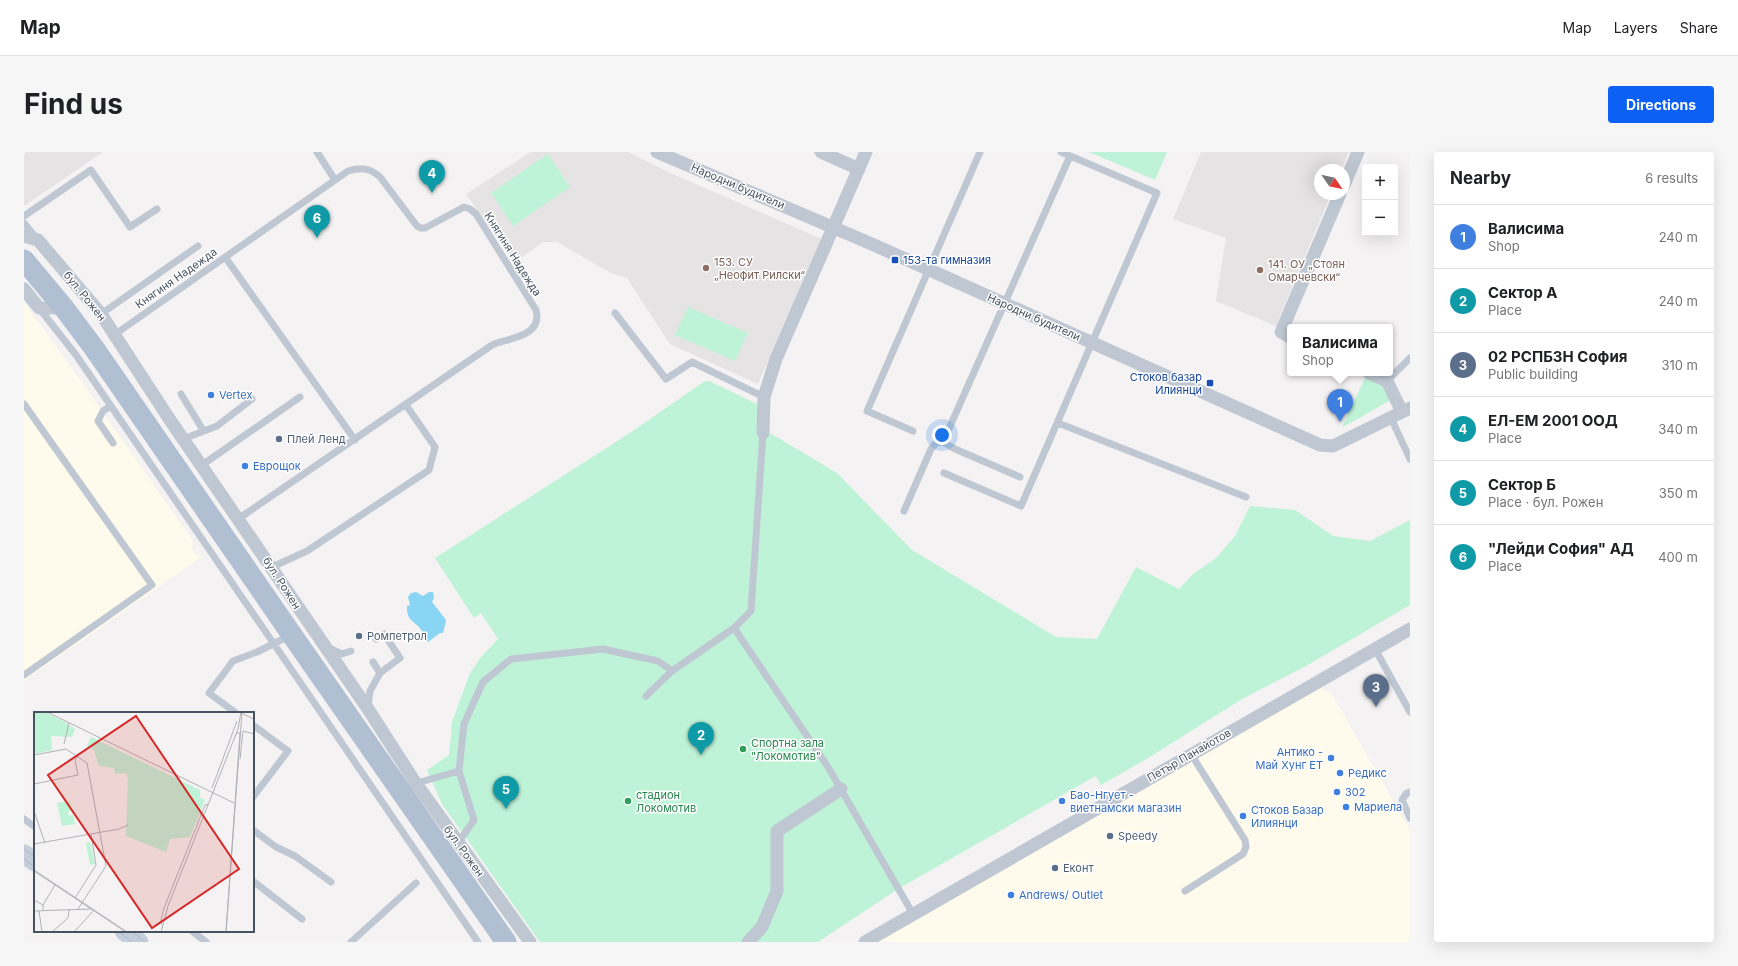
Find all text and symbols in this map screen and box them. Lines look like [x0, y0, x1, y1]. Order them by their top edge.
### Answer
text: Map [20, 16, 61, 39]
text: Map [1563, 19, 1592, 36]
text: Layers [1614, 19, 1658, 36]
text: Share [1680, 19, 1718, 36]
button: Directions [1608, 86, 1714, 123]
text: Find us [24, 87, 123, 121]
pin: 4 [419, 160, 445, 193]
street label: Народни будители [689, 160, 787, 212]
north arrow [1314, 164, 1350, 200]
map controls [1362, 164, 1398, 236]
button: + [1362, 164, 1398, 200]
text: Nearby [1450, 168, 1511, 188]
text: 6 results [1645, 170, 1698, 186]
button: − [1362, 200, 1398, 236]
pin: 6 [304, 205, 330, 238]
street label: Княгиня Надежда [481, 209, 545, 299]
text: Валисима [1488, 219, 1564, 238]
text: 1 [1460, 229, 1466, 245]
text: 240 m [1659, 229, 1698, 245]
text: Shop [1488, 238, 1520, 254]
street label: Княгиня Надежда [132, 245, 220, 311]
place label: 153-та гимназия [903, 253, 991, 267]
place label: 153. СУ „Неофит Рилски“ [714, 255, 805, 282]
marker: 153-та гимназия [890, 255, 900, 265]
place label: 141. ОУ „Стоян Омарчевски“ [1268, 257, 1345, 284]
marker: 153. СУ „Неофит Рилски“ [701, 263, 711, 273]
marker: 141. ОУ „Стоян Омарчевски“ [1255, 265, 1265, 275]
street label: бул. Рожен [61, 268, 109, 324]
text: Сектор А [1488, 283, 1557, 302]
street label: Народни будители [985, 290, 1083, 344]
text: 2 [1459, 293, 1467, 309]
text: 240 m [1659, 293, 1698, 309]
text: Place [1488, 302, 1522, 318]
popup [1287, 324, 1393, 376]
text: Валисима [1302, 333, 1378, 352]
text: 02 РСПБЗН София [1488, 347, 1627, 366]
text: Shop [1302, 352, 1334, 368]
text: 3 [1459, 357, 1467, 373]
text: 310 m [1661, 357, 1698, 373]
text: Public building [1488, 366, 1578, 382]
place label: Стоков базар Илиянци [1130, 370, 1202, 397]
marker: Стоков базар Илиянци [1205, 378, 1215, 388]
place label: Vertex [219, 388, 252, 402]
pin: 1 [1327, 389, 1353, 422]
marker: Vertex [206, 390, 216, 400]
text: ЕЛ-ЕМ 2001 ООД [1488, 411, 1618, 430]
text: 4 [1459, 421, 1467, 437]
text: 340 m [1658, 421, 1698, 437]
your location [932, 425, 952, 445]
text: Place [1488, 430, 1522, 446]
place label: Плей Ленд [287, 432, 346, 446]
marker: Плей Ленд [274, 434, 284, 444]
place label: Еврощок [253, 459, 301, 473]
marker: Еврощок [240, 461, 250, 471]
text: Сектор Б [1488, 475, 1556, 494]
text: 5 [1459, 485, 1467, 501]
text: 350 m [1659, 485, 1698, 501]
text: Place · бул. Рожен [1488, 494, 1603, 510]
text: "Лейди София" АД [1488, 539, 1634, 558]
text: 6 [1459, 549, 1467, 565]
text: 400 m [1658, 549, 1698, 565]
street label: бул. Рожен [260, 554, 304, 612]
text: Place [1488, 558, 1522, 574]
place label: Ромпетрол [367, 629, 427, 643]
marker: Ромпетрол [354, 631, 364, 641]
pin: 3 [1363, 674, 1389, 707]
inset map [34, 712, 254, 932]
pin: 2 [688, 722, 714, 755]
street label: Петър Панайотов [1144, 725, 1234, 785]
place label: Спортна зала "Локомотив" [751, 736, 824, 763]
marker: Спортна зала "Локомотив" [738, 744, 748, 754]
place label: Антико - Май Хунг ЕТ [1255, 745, 1323, 772]
marker: Антико - Май Хунг ЕТ [1326, 753, 1336, 763]
place label: Редикс [1348, 766, 1387, 780]
marker: Редикс [1335, 768, 1345, 778]
pin: 5 [493, 776, 519, 809]
place label: 302 [1345, 785, 1365, 799]
marker: 302 [1332, 787, 1342, 797]
place label: стадион Локомотив [636, 788, 696, 815]
place label: Бао-Нгует - виетнамски магазин [1070, 788, 1182, 815]
marker: стадион Локомотив [623, 796, 633, 806]
marker: Бао-Нгует - виетнамски магазин [1057, 796, 1067, 806]
place label: Мариела [1354, 800, 1402, 814]
marker: Мариела [1341, 802, 1351, 812]
place label: Стоков Базар Илиянци [1251, 803, 1324, 830]
marker: Стоков Базар Илиянци [1238, 811, 1248, 821]
street label: бул. Рожен [441, 823, 487, 879]
place label: Speedy [1118, 829, 1158, 843]
marker: Speedy [1105, 831, 1115, 841]
place label: Еконт [1063, 861, 1094, 875]
marker: Еконт [1050, 863, 1060, 873]
place label: Andrews/ Outlet [1019, 888, 1103, 902]
marker: Andrews/ Outlet [1006, 890, 1016, 900]

